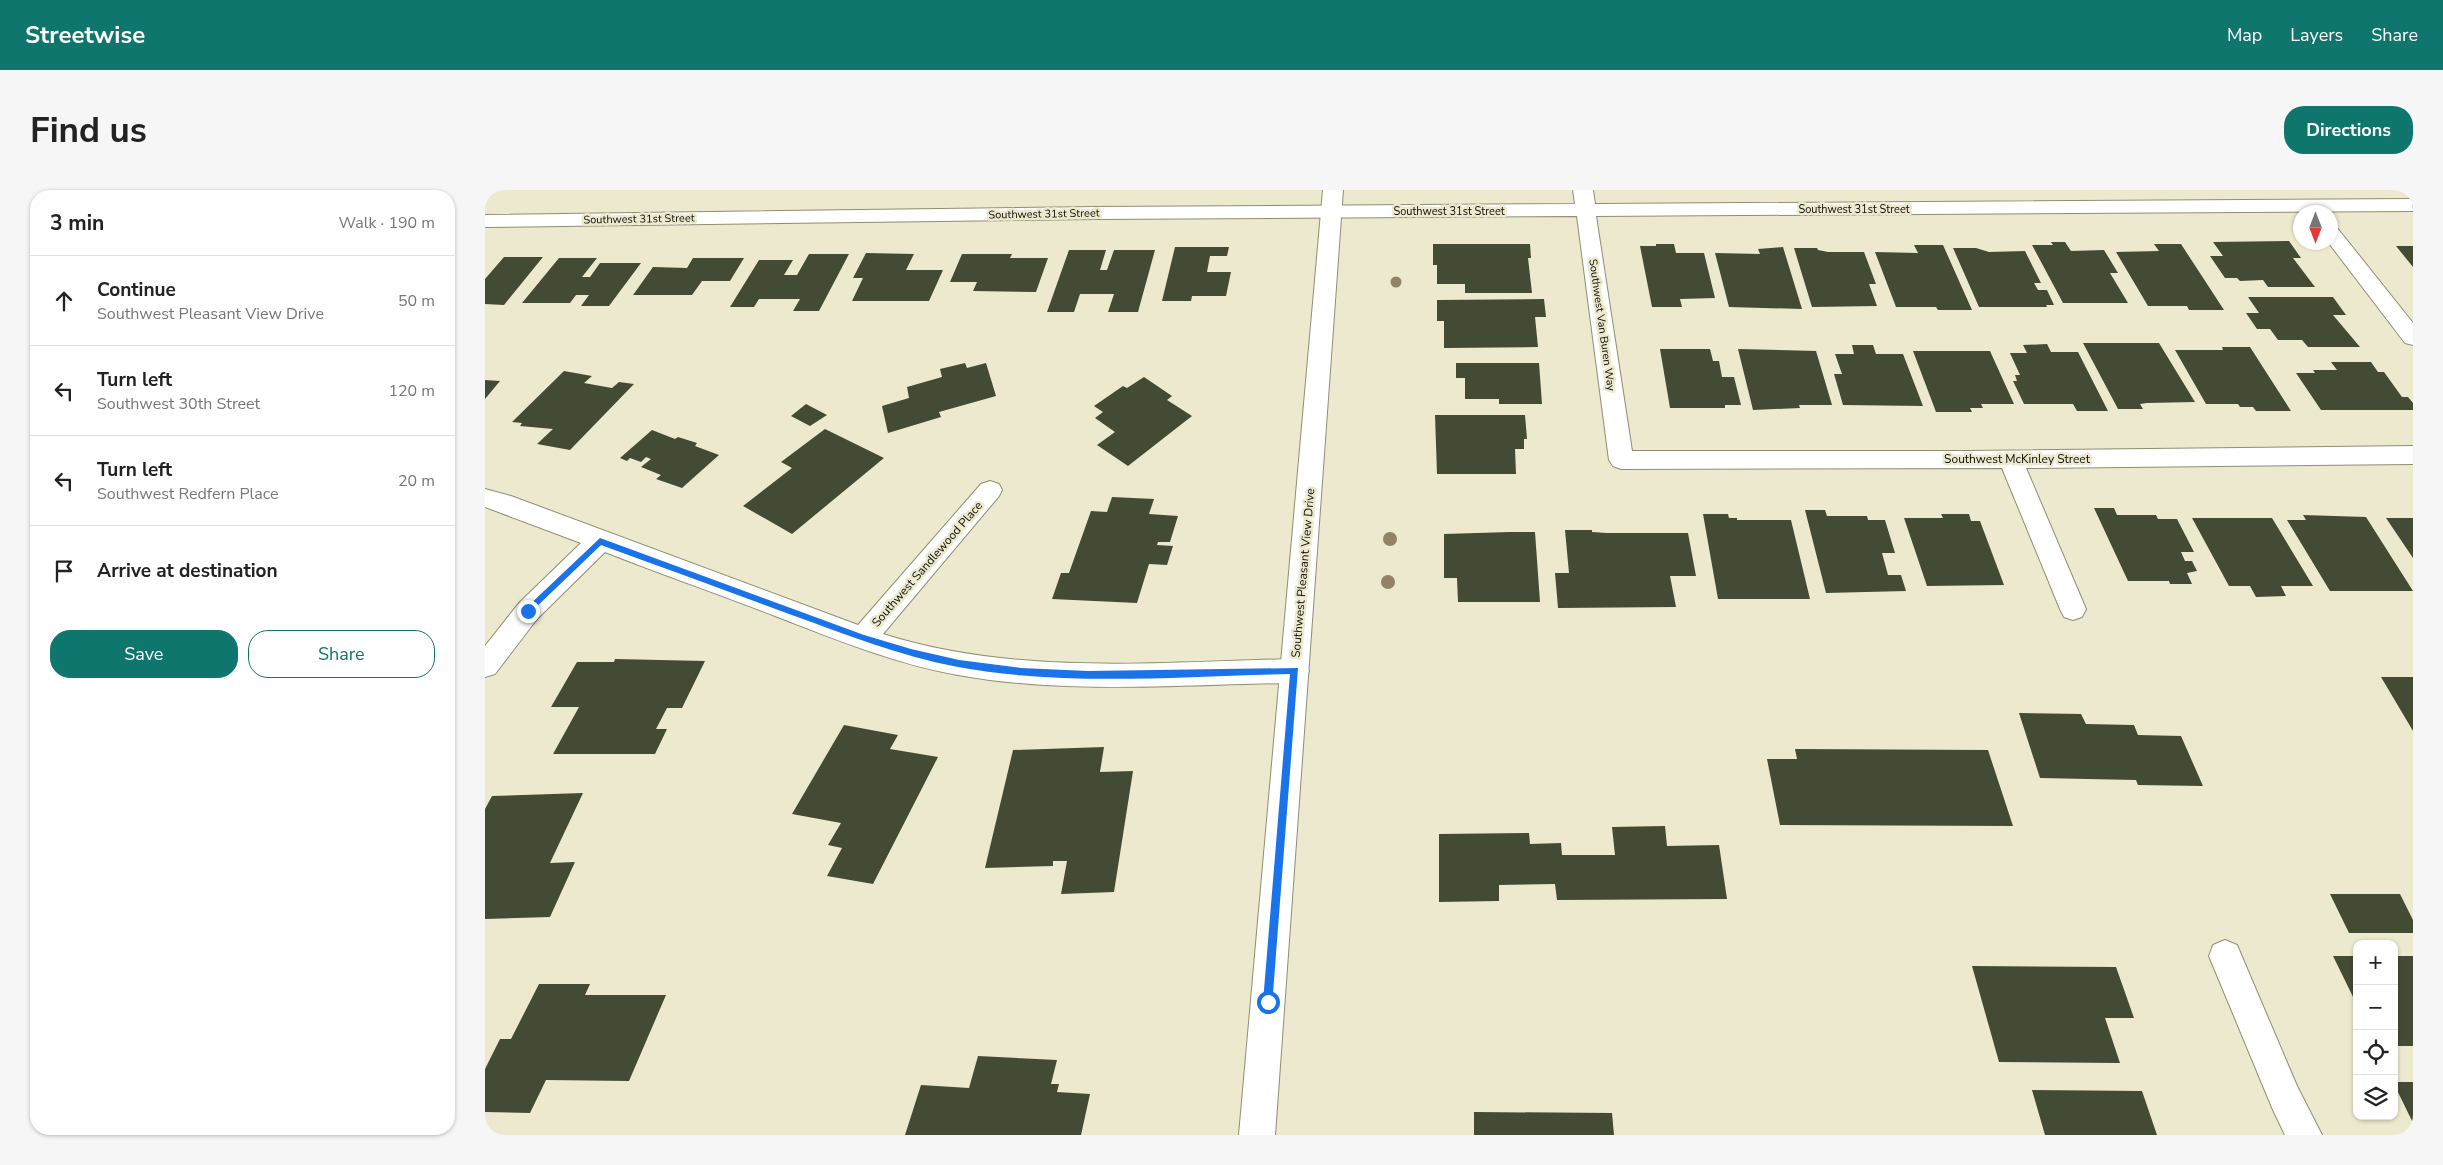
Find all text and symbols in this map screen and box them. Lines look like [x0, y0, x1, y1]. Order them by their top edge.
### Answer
text: Streetwise [25, 19, 145, 51]
text: Map [2227, 23, 2262, 47]
text: Layers [2290, 23, 2343, 47]
text: Share [2371, 23, 2418, 47]
button: Directions [2284, 106, 2413, 154]
text: Find us [30, 107, 147, 154]
street label: Southwest 31st Street [1798, 202, 1910, 217]
street label: Southwest 31st Street [1393, 204, 1505, 219]
north arrow [2293, 205, 2338, 250]
street label: Southwest 31st Street [988, 206, 1100, 222]
text: 3 min [50, 209, 104, 237]
street label: Southwest 31st Street [583, 211, 695, 227]
text: Walk · 190 m [339, 212, 435, 234]
street label: Southwest Van Buren Way [1585, 258, 1619, 392]
text: Continue [97, 277, 176, 303]
icon: ahead [50, 287, 78, 315]
text: 50 m [398, 290, 435, 312]
text: Southwest Pleasant View Drive [97, 303, 324, 325]
text: Turn left [97, 367, 172, 393]
icon: left [50, 377, 78, 405]
text: 120 m [388, 380, 435, 402]
text: Southwest 30th Street [97, 393, 260, 415]
street label: Southwest McKinley Street [1944, 451, 2091, 467]
text: Turn left [97, 457, 172, 483]
icon: left [50, 467, 78, 495]
text: 20 m [398, 470, 435, 492]
text: Southwest Redfern Place [97, 483, 279, 505]
street label: Southwest Pleasant View Drive [1288, 488, 1318, 658]
street label: Southwest Sandlewood Place [868, 498, 986, 630]
icon: arrive [50, 557, 78, 585]
text: Arrive at destination [97, 558, 278, 584]
route end [517, 600, 540, 623]
button: Save [50, 630, 238, 678]
button: Share [248, 630, 435, 678]
map controls [2353, 940, 2398, 1120]
button: + [2353, 940, 2398, 985]
button: − [2353, 985, 2398, 1030]
route start [1257, 991, 1280, 1014]
button: locate [2353, 1030, 2398, 1075]
button: layers [2353, 1075, 2398, 1120]

